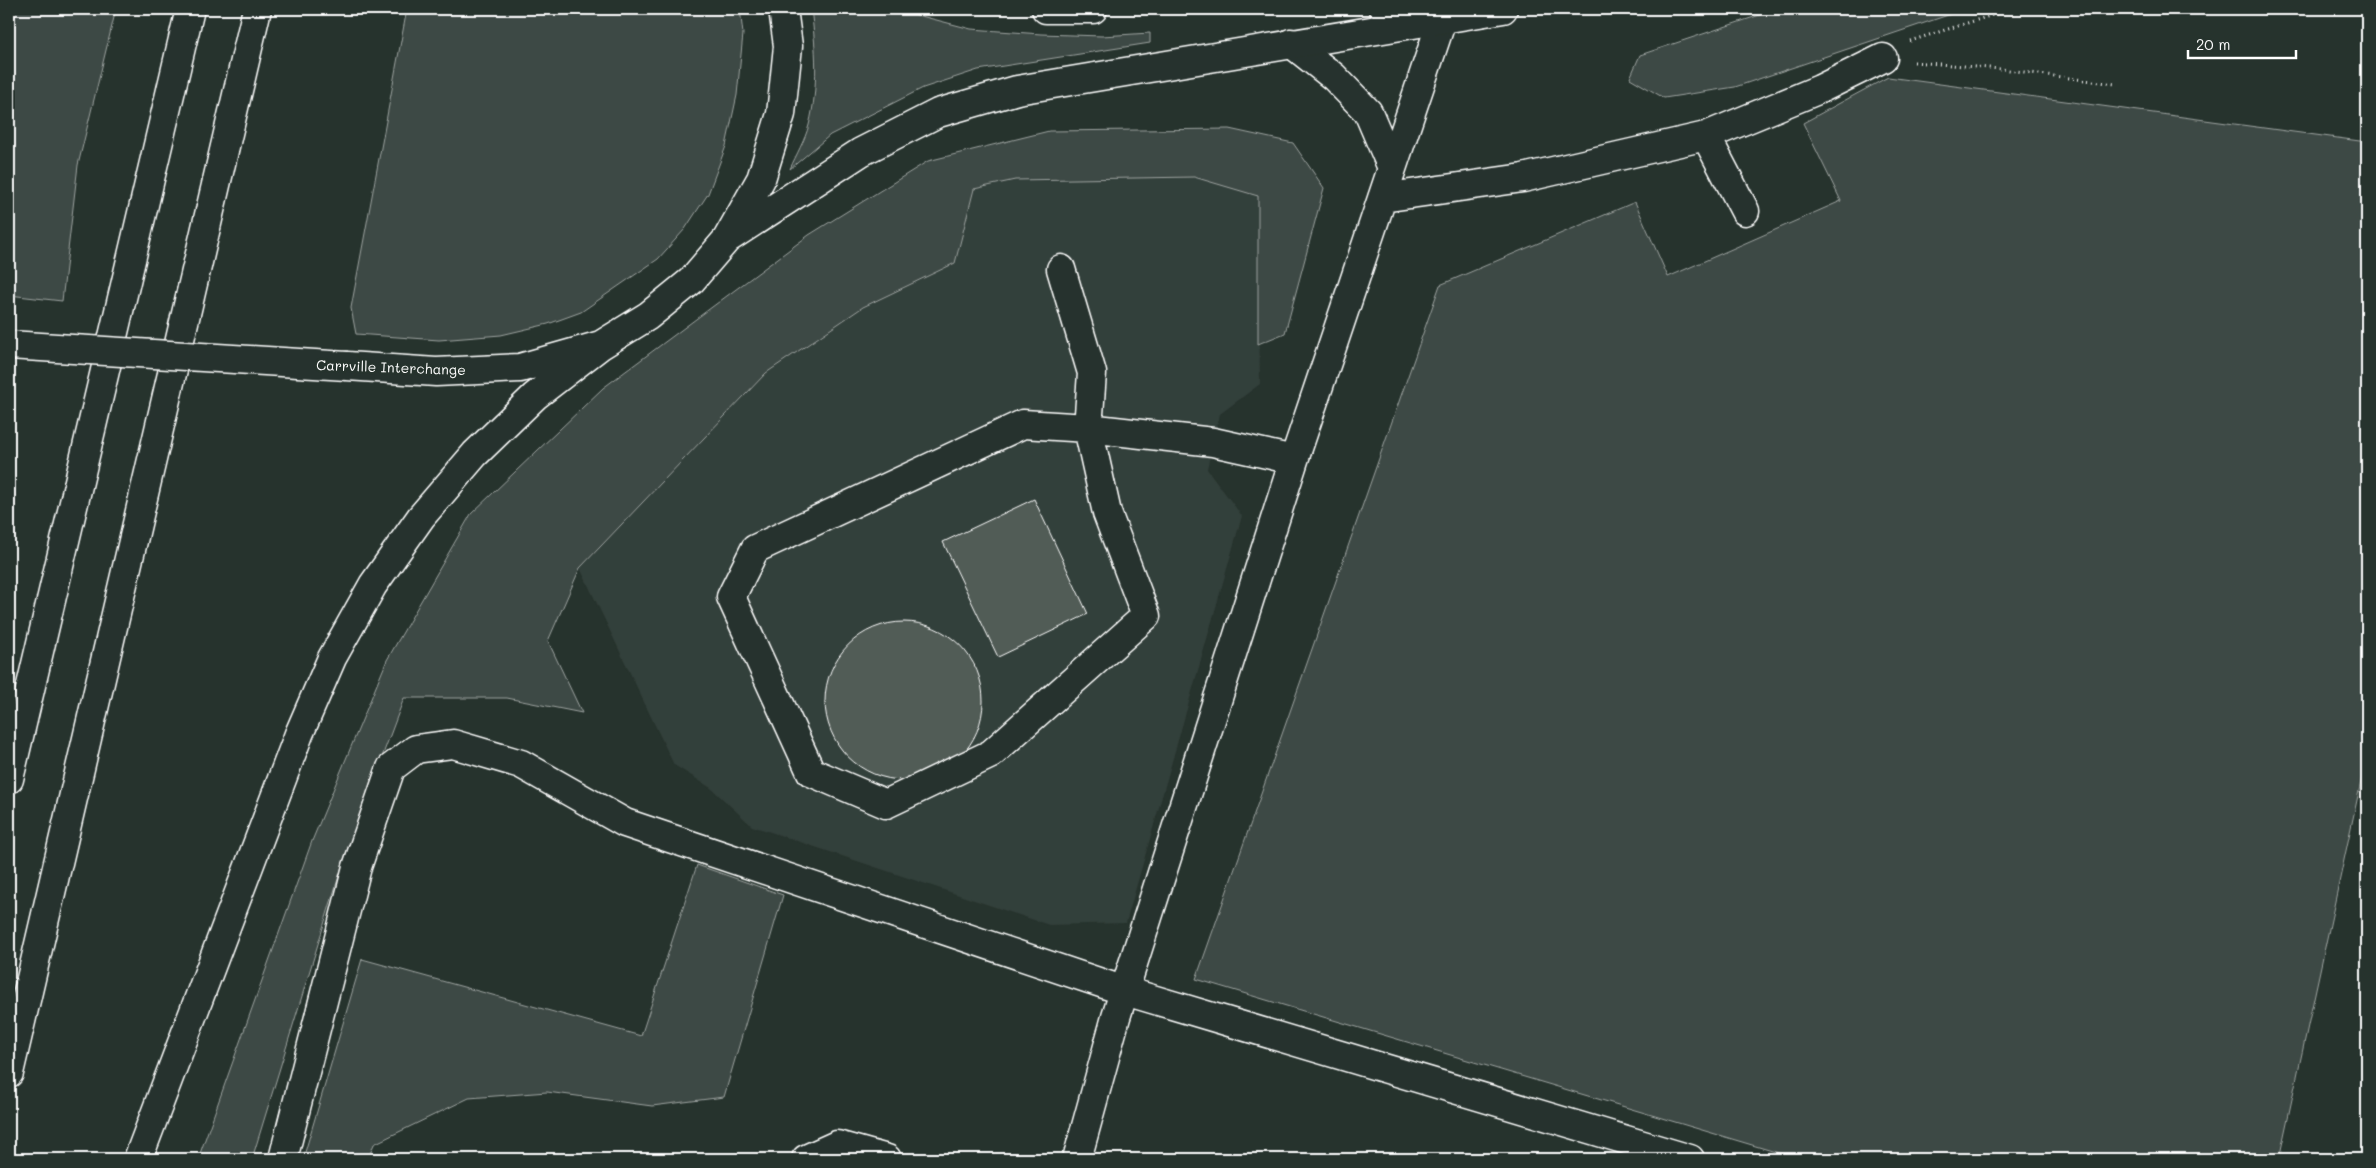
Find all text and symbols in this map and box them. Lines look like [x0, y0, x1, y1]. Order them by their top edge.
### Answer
scale bar [2188, 28, 2296, 60]
text: 20 m [2196, 34, 2230, 54]
street label: Carrville Interchange [316, 355, 466, 379]

